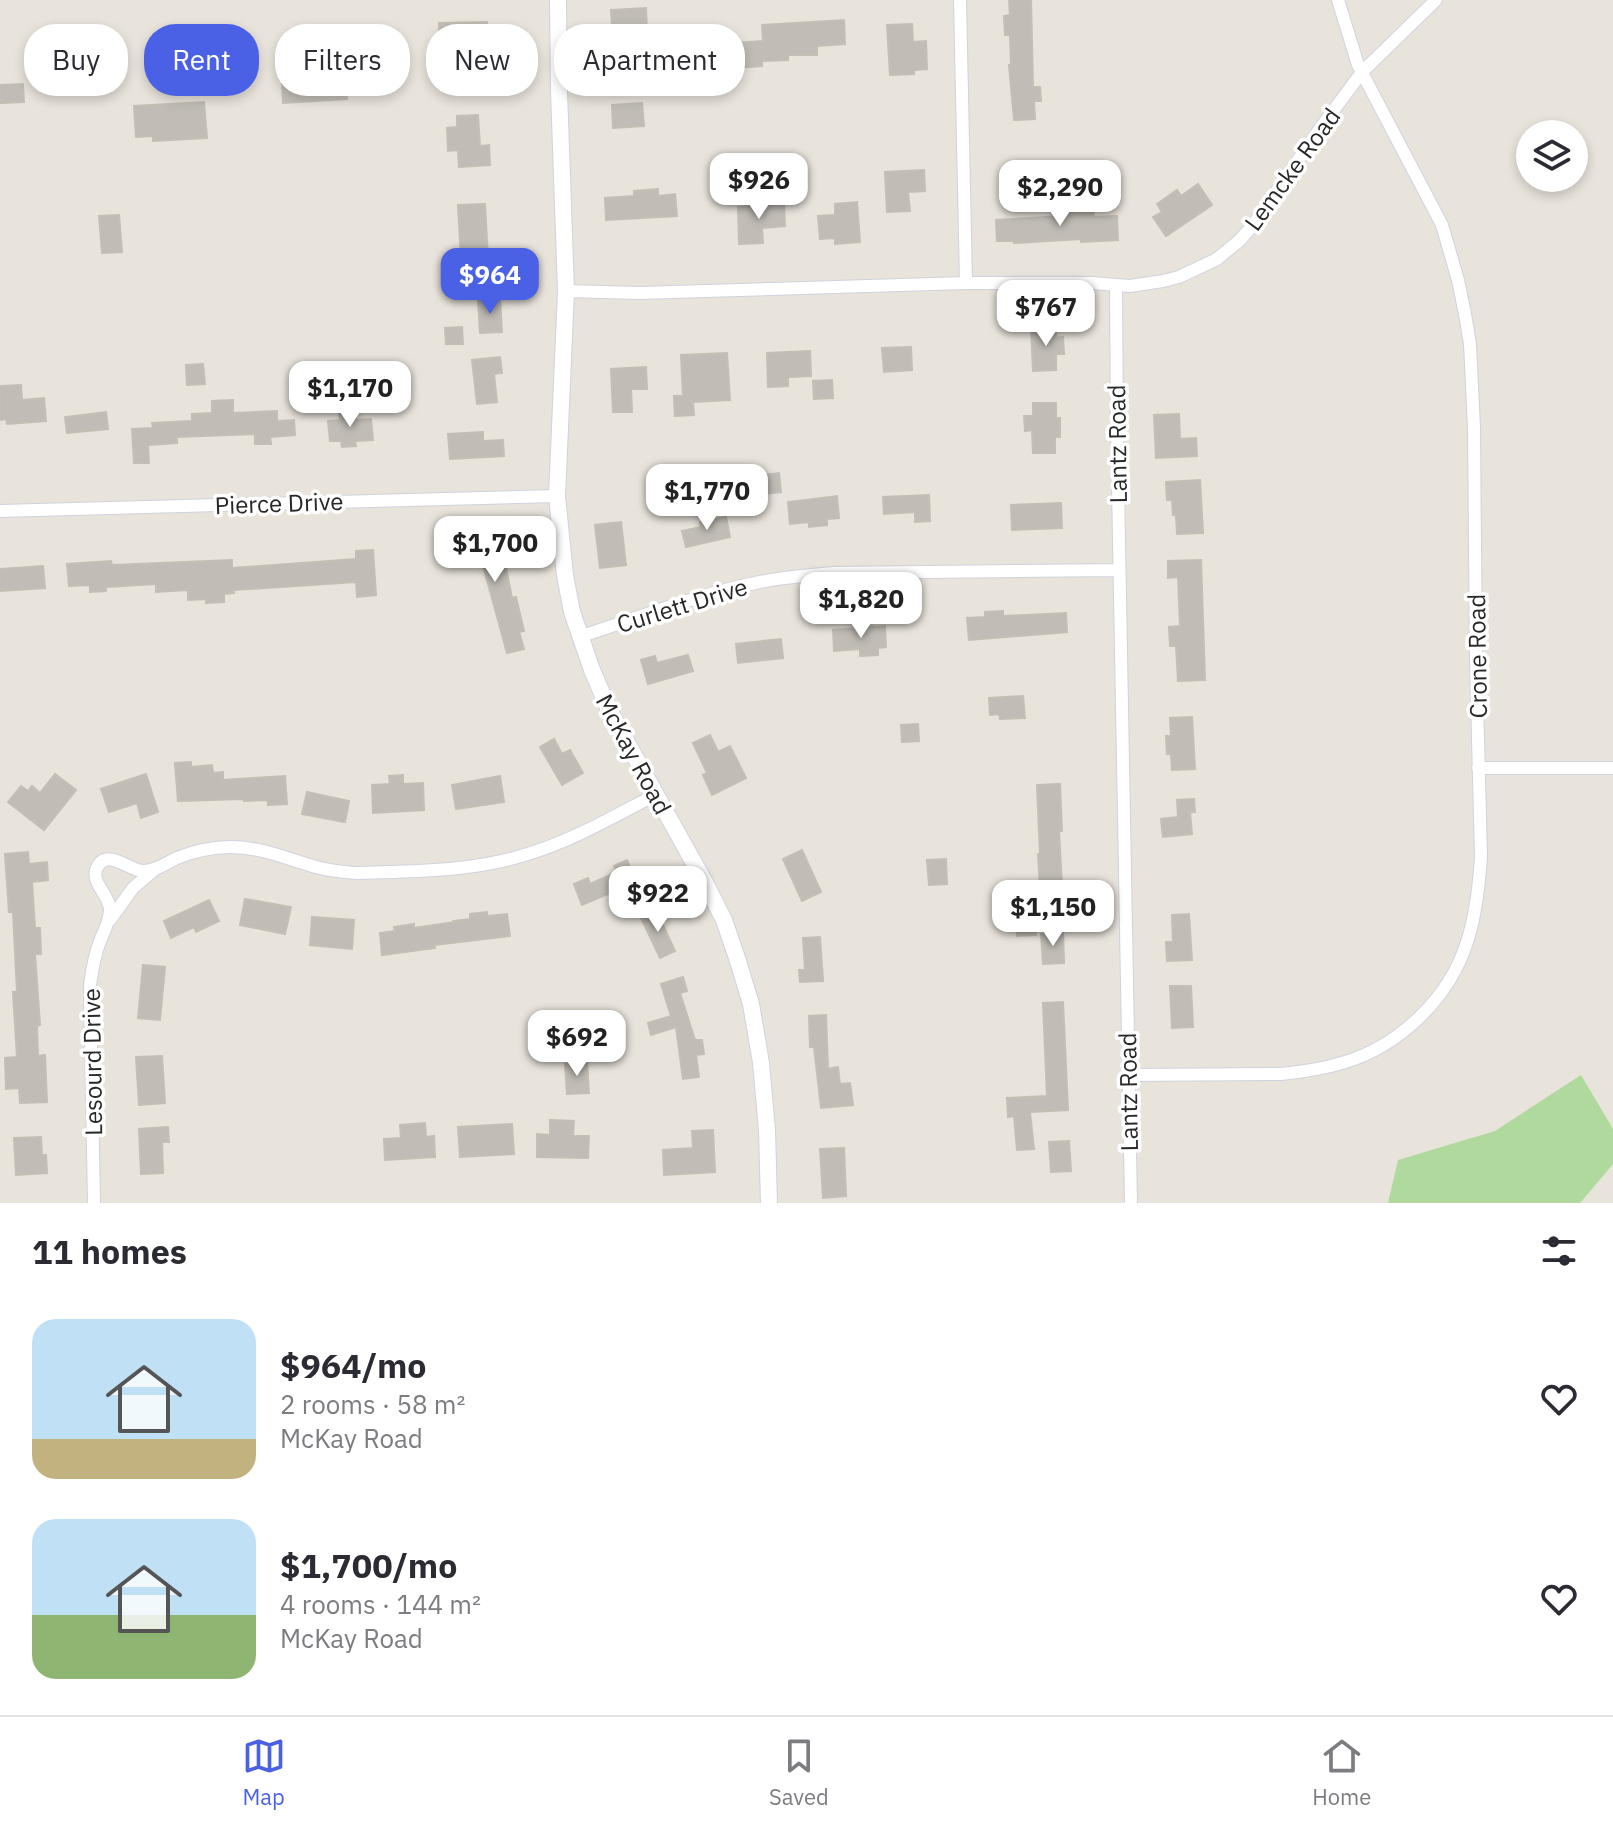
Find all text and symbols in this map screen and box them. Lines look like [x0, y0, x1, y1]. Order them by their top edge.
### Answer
chip: Buy [24, 24, 128, 96]
chip: Rent [144, 24, 259, 96]
chip: Filters [275, 24, 410, 96]
chip: New [426, 24, 538, 96]
chip: Apartment [554, 24, 745, 96]
street label: Lemcke Road [1237, 101, 1347, 237]
map controls [1516, 120, 1588, 192]
button: layers [1516, 120, 1588, 192]
pin: $926 [712, 153, 806, 221]
pin: $2,290 [995, 160, 1125, 228]
text: $926 [728, 162, 790, 196]
text: $2,290 [1017, 169, 1103, 203]
pin: $964 [443, 248, 537, 316]
text: $964 [459, 257, 521, 291]
pin: $767 [999, 280, 1093, 348]
text: $767 [1015, 289, 1077, 323]
pin: $1,170 [285, 361, 415, 429]
text: $1,170 [307, 370, 393, 404]
street label: Lantz Road [1100, 384, 1134, 504]
pin: $1,770 [642, 464, 772, 532]
text: $1,770 [664, 473, 750, 507]
street label: Pierce Drive [214, 485, 344, 521]
pin: $1,700 [430, 516, 560, 584]
text: $1,700 [452, 525, 538, 559]
street label: Curlett Drive [613, 570, 751, 640]
pin: $1,820 [796, 572, 926, 640]
text: $1,820 [818, 581, 904, 615]
street label: Crone Road [1460, 593, 1494, 719]
street label: McKay Road [589, 688, 679, 820]
pin: $922 [611, 866, 705, 934]
text: $922 [627, 875, 689, 909]
pin: $1,150 [988, 880, 1118, 948]
text: $1,150 [1010, 889, 1096, 923]
street label: Lesourd Drive [75, 988, 109, 1136]
pin: $692 [530, 1010, 624, 1078]
text: $692 [546, 1019, 608, 1053]
street label: Lantz Road [1111, 1032, 1145, 1152]
text: 11 homes [32, 1229, 187, 1273]
icon: filters [1537, 1229, 1581, 1273]
text: $964/mo [280, 1343, 427, 1387]
icon: home [96, 1351, 192, 1447]
icon: heart [1537, 1377, 1581, 1421]
text: 2 rooms · 58 m² [280, 1387, 465, 1421]
text: McKay Road [280, 1421, 423, 1455]
text: $1,700/mo [280, 1543, 457, 1587]
icon: home [96, 1551, 192, 1647]
icon: heart [1537, 1577, 1581, 1621]
text: 4 rooms · 144 m² [280, 1587, 481, 1621]
text: McKay Road [280, 1621, 423, 1655]
tab: Map [242, 1734, 286, 1811]
tab: Saved [769, 1734, 829, 1811]
tab: Home [1312, 1734, 1371, 1811]

